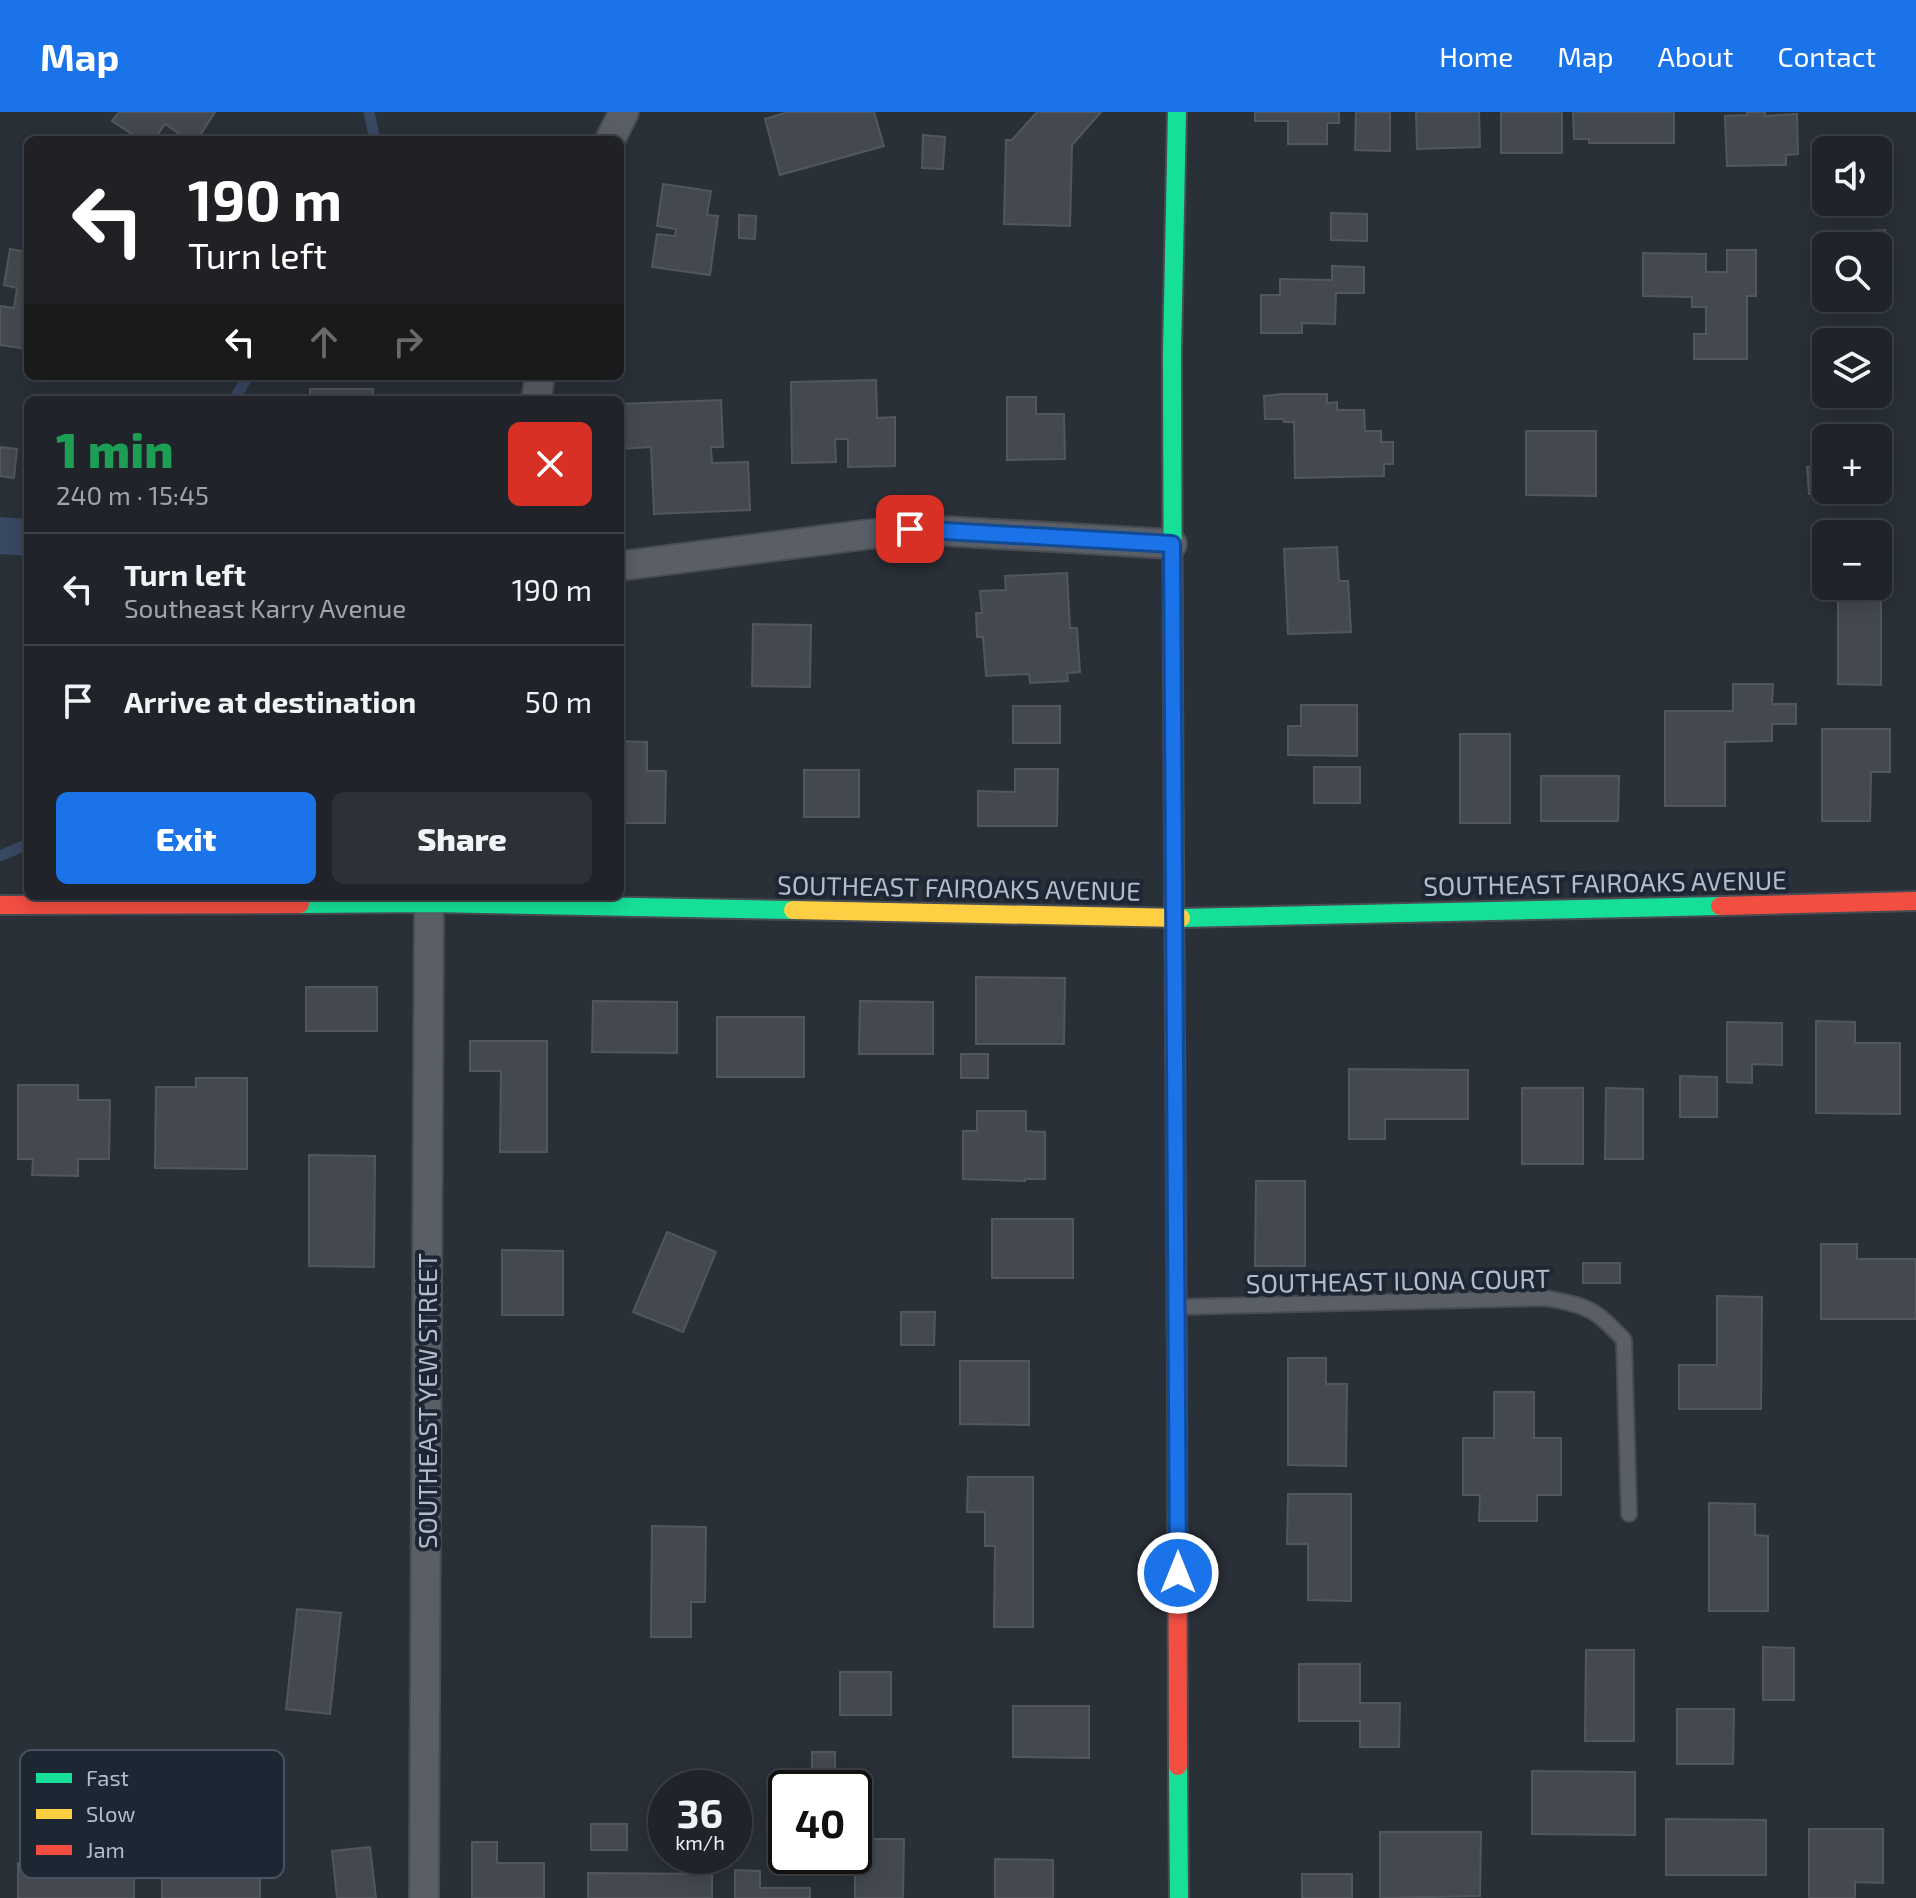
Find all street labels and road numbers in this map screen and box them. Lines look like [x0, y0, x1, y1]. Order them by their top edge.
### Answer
street label: SOUTHEAST FAIROAKS AVENUE [1423, 863, 1787, 901]
street label: SOUTHEAST FAIROAKS AVENUE [777, 868, 1141, 906]
street label: SOUTHEAST YEW STREET [411, 1253, 442, 1549]
street label: SOUTHEAST ILONA COURT [1246, 1262, 1550, 1298]

